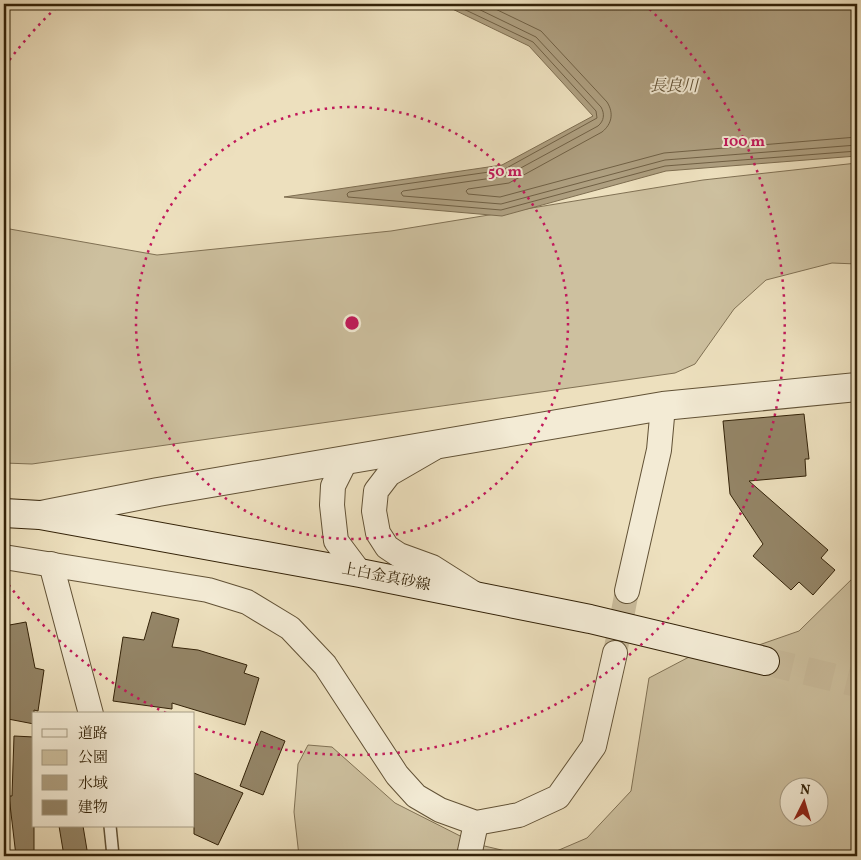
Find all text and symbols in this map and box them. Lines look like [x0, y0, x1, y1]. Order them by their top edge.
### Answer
water label: 長良川 [650, 76, 700, 98]
text: 100 m [723, 132, 766, 153]
text: 50 m [488, 162, 522, 183]
centre of rings [343, 314, 361, 332]
street label: 上白金真砂線 [340, 559, 432, 597]
legend [32, 712, 195, 828]
text: 道路 [78, 724, 108, 745]
text: 公園 [78, 748, 108, 769]
text: 水域 [78, 774, 108, 795]
north arrow [778, 778, 828, 828]
text: N [799, 781, 811, 800]
text: 建物 [78, 798, 108, 819]

